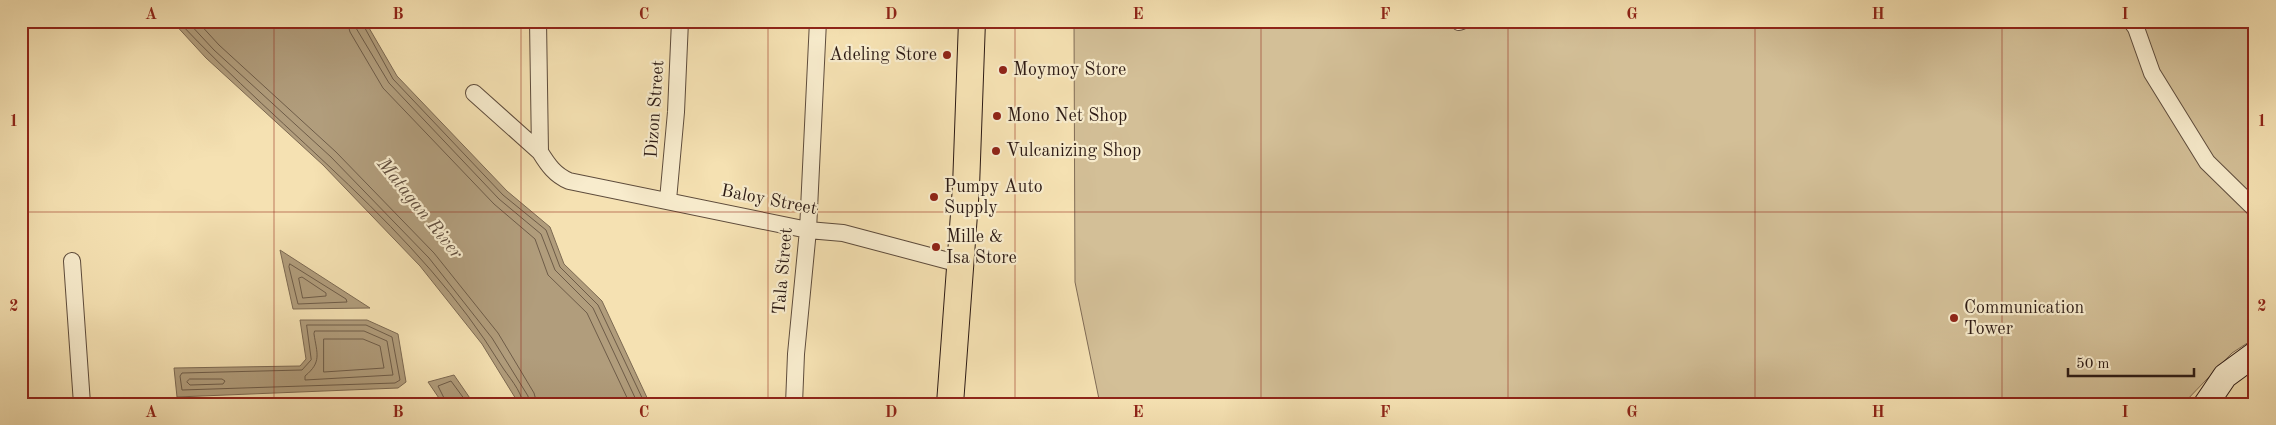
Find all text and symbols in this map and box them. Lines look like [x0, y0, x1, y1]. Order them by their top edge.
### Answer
text: A [145, 7, 157, 23]
text: B [392, 7, 404, 23]
text: C [639, 7, 649, 23]
text: D [885, 7, 897, 23]
text: E [1132, 7, 1144, 23]
text: F [1380, 7, 1391, 23]
text: G [1626, 7, 1638, 23]
text: H [1871, 7, 1885, 23]
text: I [2121, 7, 2129, 23]
place label: Adeling Store [829, 46, 937, 64]
marker: Adeling Store [941, 49, 953, 61]
street label: Dizon Street [643, 59, 667, 159]
place label: Moymoy Store [1013, 61, 1126, 79]
marker: Moymoy Store [997, 64, 1009, 76]
place label: Mono Net Shop [1007, 107, 1127, 125]
marker: Mono Net Shop [991, 110, 1003, 122]
text: 1 [9, 114, 19, 130]
text: 1 [2257, 114, 2267, 130]
place label: Vulcanizing Shop [1006, 142, 1141, 160]
marker: Vulcanizing Shop [990, 145, 1002, 157]
water label: Matagan River [372, 154, 466, 264]
place label: Pumpy Auto Supply [944, 178, 1043, 217]
street label: Baloy Street [719, 182, 819, 218]
marker: Pumpy Auto Supply [928, 191, 940, 203]
street label: Tala Street [770, 227, 796, 315]
place label: Mille & Isa Store [946, 228, 1017, 267]
marker: Mille & Isa Store [930, 241, 942, 253]
text: 2 [9, 299, 19, 315]
place label: Communication Tower [1964, 299, 2085, 338]
text: 2 [2257, 299, 2267, 315]
marker: Communication Tower [1948, 312, 1960, 324]
scale bar [2068, 345, 2195, 377]
text: 50 m [2076, 357, 2110, 372]
text: A [145, 405, 157, 421]
text: B [392, 405, 404, 421]
text: C [639, 405, 649, 421]
text: D [885, 405, 897, 421]
text: E [1132, 405, 1144, 421]
text: F [1380, 405, 1391, 421]
text: G [1626, 405, 1638, 421]
text: H [1871, 405, 1885, 421]
text: I [2121, 405, 2129, 421]

